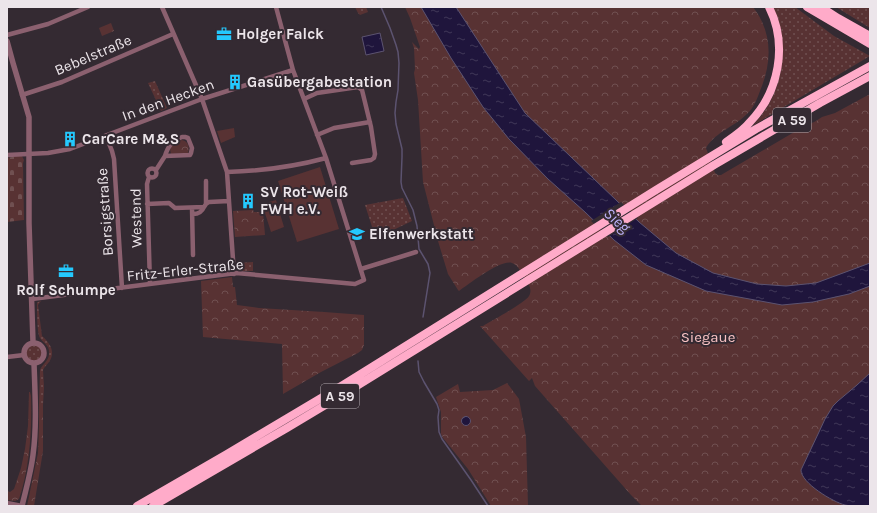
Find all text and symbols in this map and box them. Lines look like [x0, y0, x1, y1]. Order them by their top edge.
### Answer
office icon: Holger Falck [215, 25, 233, 43]
place label: Holger Falck [236, 25, 324, 43]
street label: Bebelstraße [52, 31, 134, 79]
building icon: Gasübergabestation [226, 73, 244, 91]
place label: Gasübergabestation [247, 73, 392, 91]
street label: In den Hecken [119, 75, 217, 125]
road number: A 59 [773, 108, 811, 132]
building icon: CarCare M&S [61, 130, 79, 148]
place label: CarCare M&S [82, 130, 179, 148]
street label: Borsigstraße [93, 168, 117, 256]
place label: SV Rot-Weiß FWH e.V. [260, 183, 348, 218]
street label: Westend [126, 188, 146, 248]
building icon: SV Rot-Weiß FWH e.V. [239, 192, 257, 210]
water label: Sieg [600, 203, 635, 237]
school or university icon: Elfenwerkstatt [348, 225, 366, 243]
place label: Elfenwerkstatt [369, 225, 474, 243]
street label: Fritz-Erler-Straße [126, 255, 244, 285]
office icon: Rolf Schumpe [57, 262, 75, 280]
place label: Rolf Schumpe [16, 281, 116, 299]
park label: Siegaue [681, 328, 735, 346]
road number: A 59 [321, 384, 359, 408]

